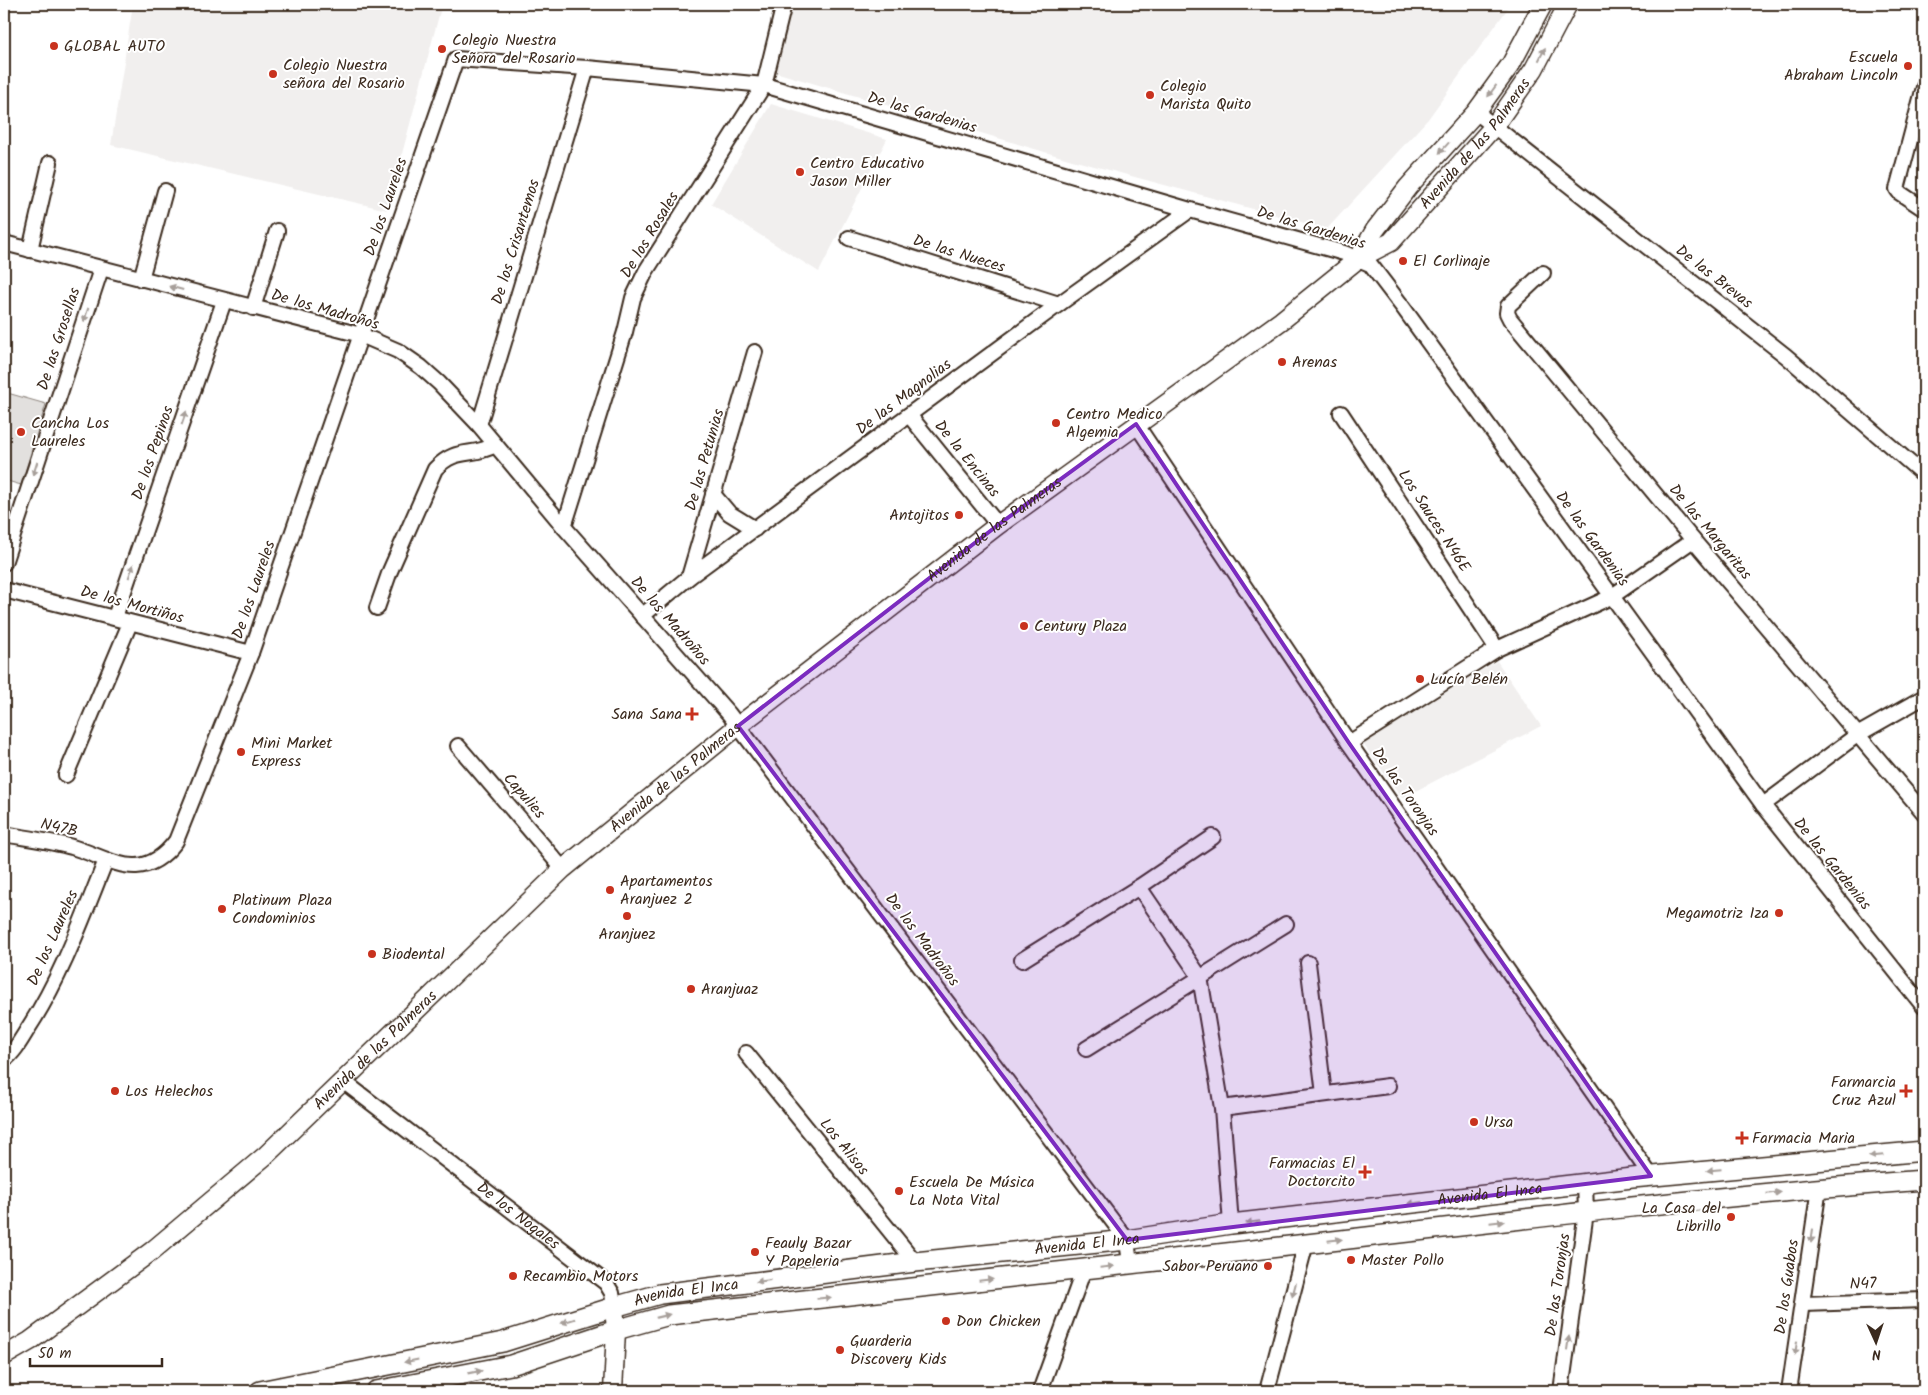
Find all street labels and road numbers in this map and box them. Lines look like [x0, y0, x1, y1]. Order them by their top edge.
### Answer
street label: Avenida de las Palmeras [1413, 73, 1537, 215]
street label: De las Gardenias [864, 85, 980, 141]
street label: De los Laureles [357, 154, 415, 260]
street label: De los Crisantemos [485, 176, 547, 308]
street label: De los Rosales [614, 187, 686, 283]
street label: De las Gardenias [1253, 200, 1369, 257]
street label: De las Nueces [910, 228, 1008, 280]
street label: De las Brevas [1670, 239, 1758, 315]
street label: De los Madroños [268, 283, 382, 337]
street label: De las Grosellas [31, 284, 87, 394]
street label: De las Magnolias [851, 353, 957, 441]
street label: De los Pepinos [125, 402, 181, 504]
street label: De las Petunias [679, 406, 732, 514]
street label: De la Encinas [928, 415, 1006, 503]
street label: Los Sauces N46E [1391, 465, 1477, 578]
street label: Avenida de las Palmeras [921, 470, 1067, 588]
street label: De las Margaritas [1662, 478, 1758, 586]
street label: De las Gardenias [1549, 486, 1635, 592]
street label: De los Laureles [225, 537, 283, 643]
street label: De los Madroños [624, 571, 716, 671]
street label: De los Mortiños [78, 579, 187, 631]
street label: Avenida de las Palmeras [604, 716, 747, 839]
street label: De las Toronjas [1365, 742, 1445, 842]
street label: Capulies [497, 767, 551, 825]
street label: N47B [38, 812, 80, 844]
street label: De las Gardenias [1787, 812, 1877, 916]
street label: De los Laureles [21, 886, 85, 990]
street label: De los Madroños [878, 888, 966, 992]
street label: Avenida de las Palmeras [307, 984, 443, 1116]
street label: Los Alisos [813, 1113, 875, 1181]
street label: De los Nogales [471, 1175, 565, 1256]
street label: Avenida El Inca [1436, 1176, 1544, 1213]
street label: Avenida El Inca [1033, 1226, 1141, 1262]
street label: De las Toronjas [1538, 1232, 1578, 1338]
street label: De los Guabos [1768, 1238, 1806, 1336]
street label: N47 [1849, 1271, 1878, 1297]
street label: Avenida El Inca [631, 1272, 740, 1313]

